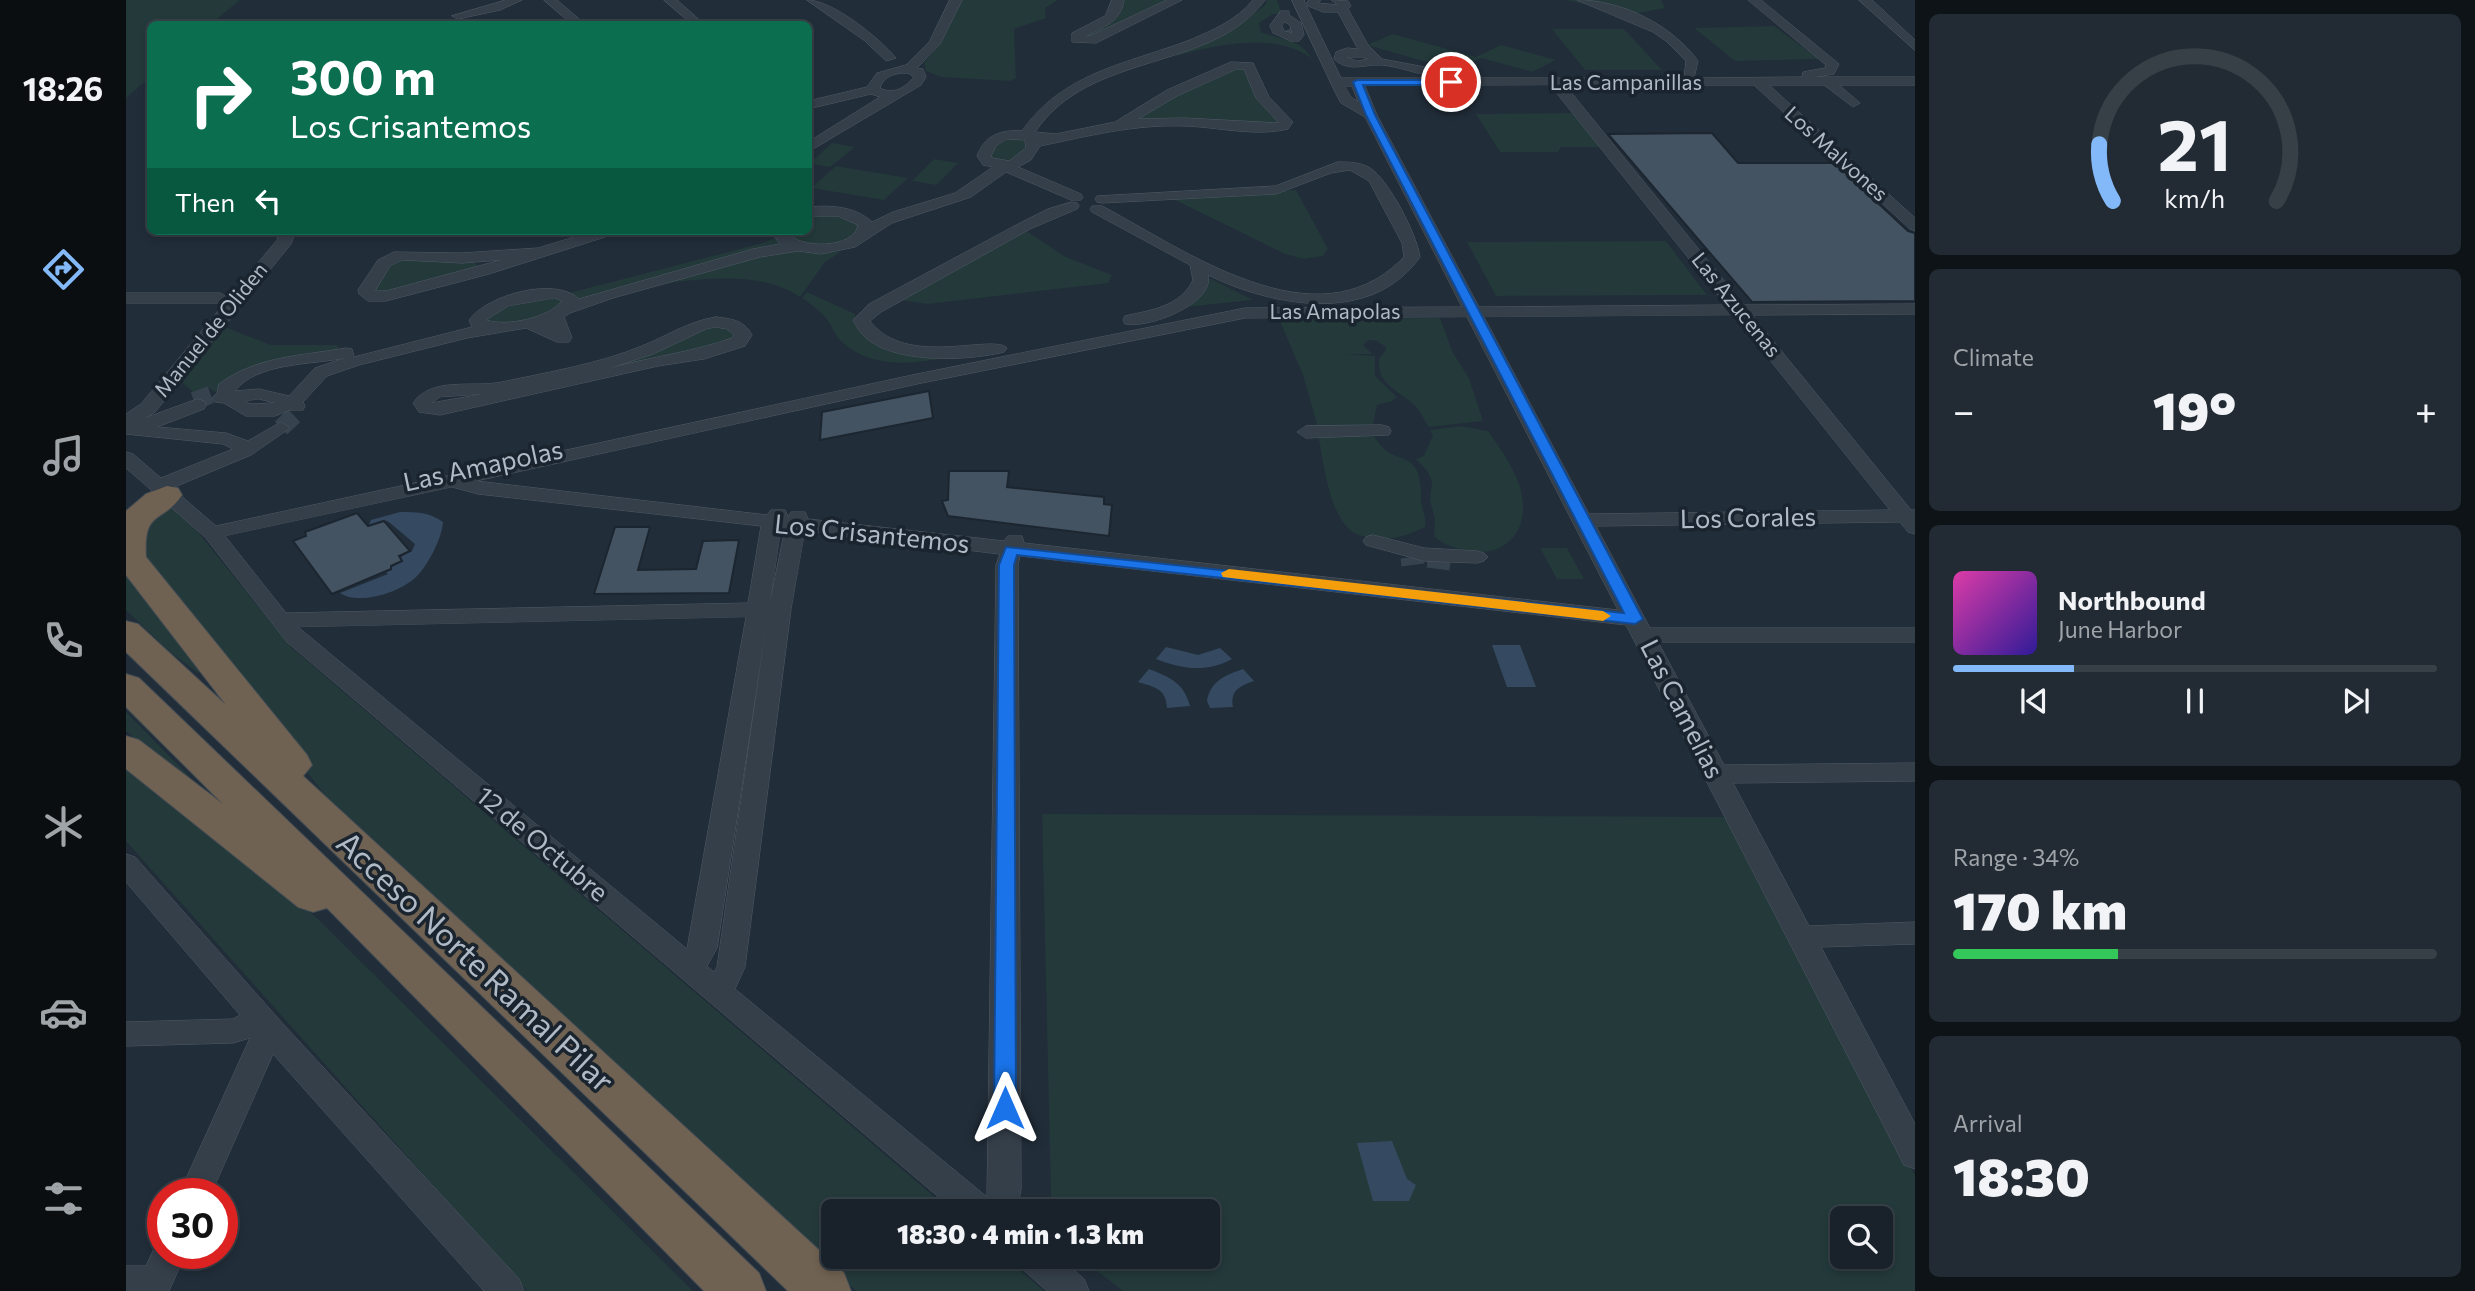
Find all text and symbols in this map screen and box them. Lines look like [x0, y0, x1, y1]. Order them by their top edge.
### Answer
text: 300 m [290, 45, 436, 105]
icon: right [175, 49, 266, 140]
pin [1421, 52, 1481, 112]
icon: arrive [1432, 63, 1470, 101]
text: 18:26 [23, 68, 103, 108]
street label: Las Campanillas [1550, 69, 1702, 94]
text: 21 [2158, 97, 2232, 186]
street label: Los Malvones [1780, 100, 1894, 206]
text: Los Crisantemos [290, 105, 531, 145]
icon: left [249, 182, 287, 220]
text: km/h [2165, 183, 2225, 213]
text: Then [175, 186, 235, 217]
icon: directions [39, 245, 88, 294]
street label: Las Azucenas [1687, 247, 1787, 361]
street label: Manuel de Oliden [148, 257, 272, 401]
street label: Las Amapolas [1269, 298, 1401, 323]
text: Climate [1953, 343, 2034, 371]
text: 19° [2153, 377, 2236, 441]
text: − [1953, 386, 1975, 433]
text: + [2415, 386, 2437, 433]
icon: music [39, 431, 88, 480]
street label: Las Amapolas [400, 432, 565, 497]
street label: Los Corales [1680, 500, 1816, 533]
street label: Los Crisantemos [773, 507, 971, 558]
text: Northbound [2058, 584, 2206, 615]
text: June Harbor [2058, 615, 2182, 643]
icon: phone [39, 616, 88, 665]
street label: Las Camelias [1635, 634, 1732, 783]
icon: previous [2015, 682, 2053, 720]
icon: pause [2176, 682, 2214, 720]
icon: next [2337, 682, 2375, 720]
street label: 12 de Octubre [471, 779, 615, 907]
icon: climate [39, 802, 88, 851]
street label: Acceso Norte Ramal Pilar [329, 822, 623, 1100]
text: Range · 34% [1953, 843, 2079, 871]
text: 170 km [1953, 877, 2127, 941]
icon: car [39, 988, 88, 1037]
position arrow [968, 1071, 1042, 1145]
text: Arrival [1953, 1109, 2023, 1137]
text: 18:30 [1953, 1143, 2090, 1207]
icon: filters [39, 1174, 88, 1223]
speed limit sign: 30 [147, 1178, 238, 1269]
map controls [1830, 1206, 1893, 1269]
button: search [1830, 1206, 1893, 1269]
text: 18:30 · 4 min · 1.3 km [897, 1218, 1144, 1249]

